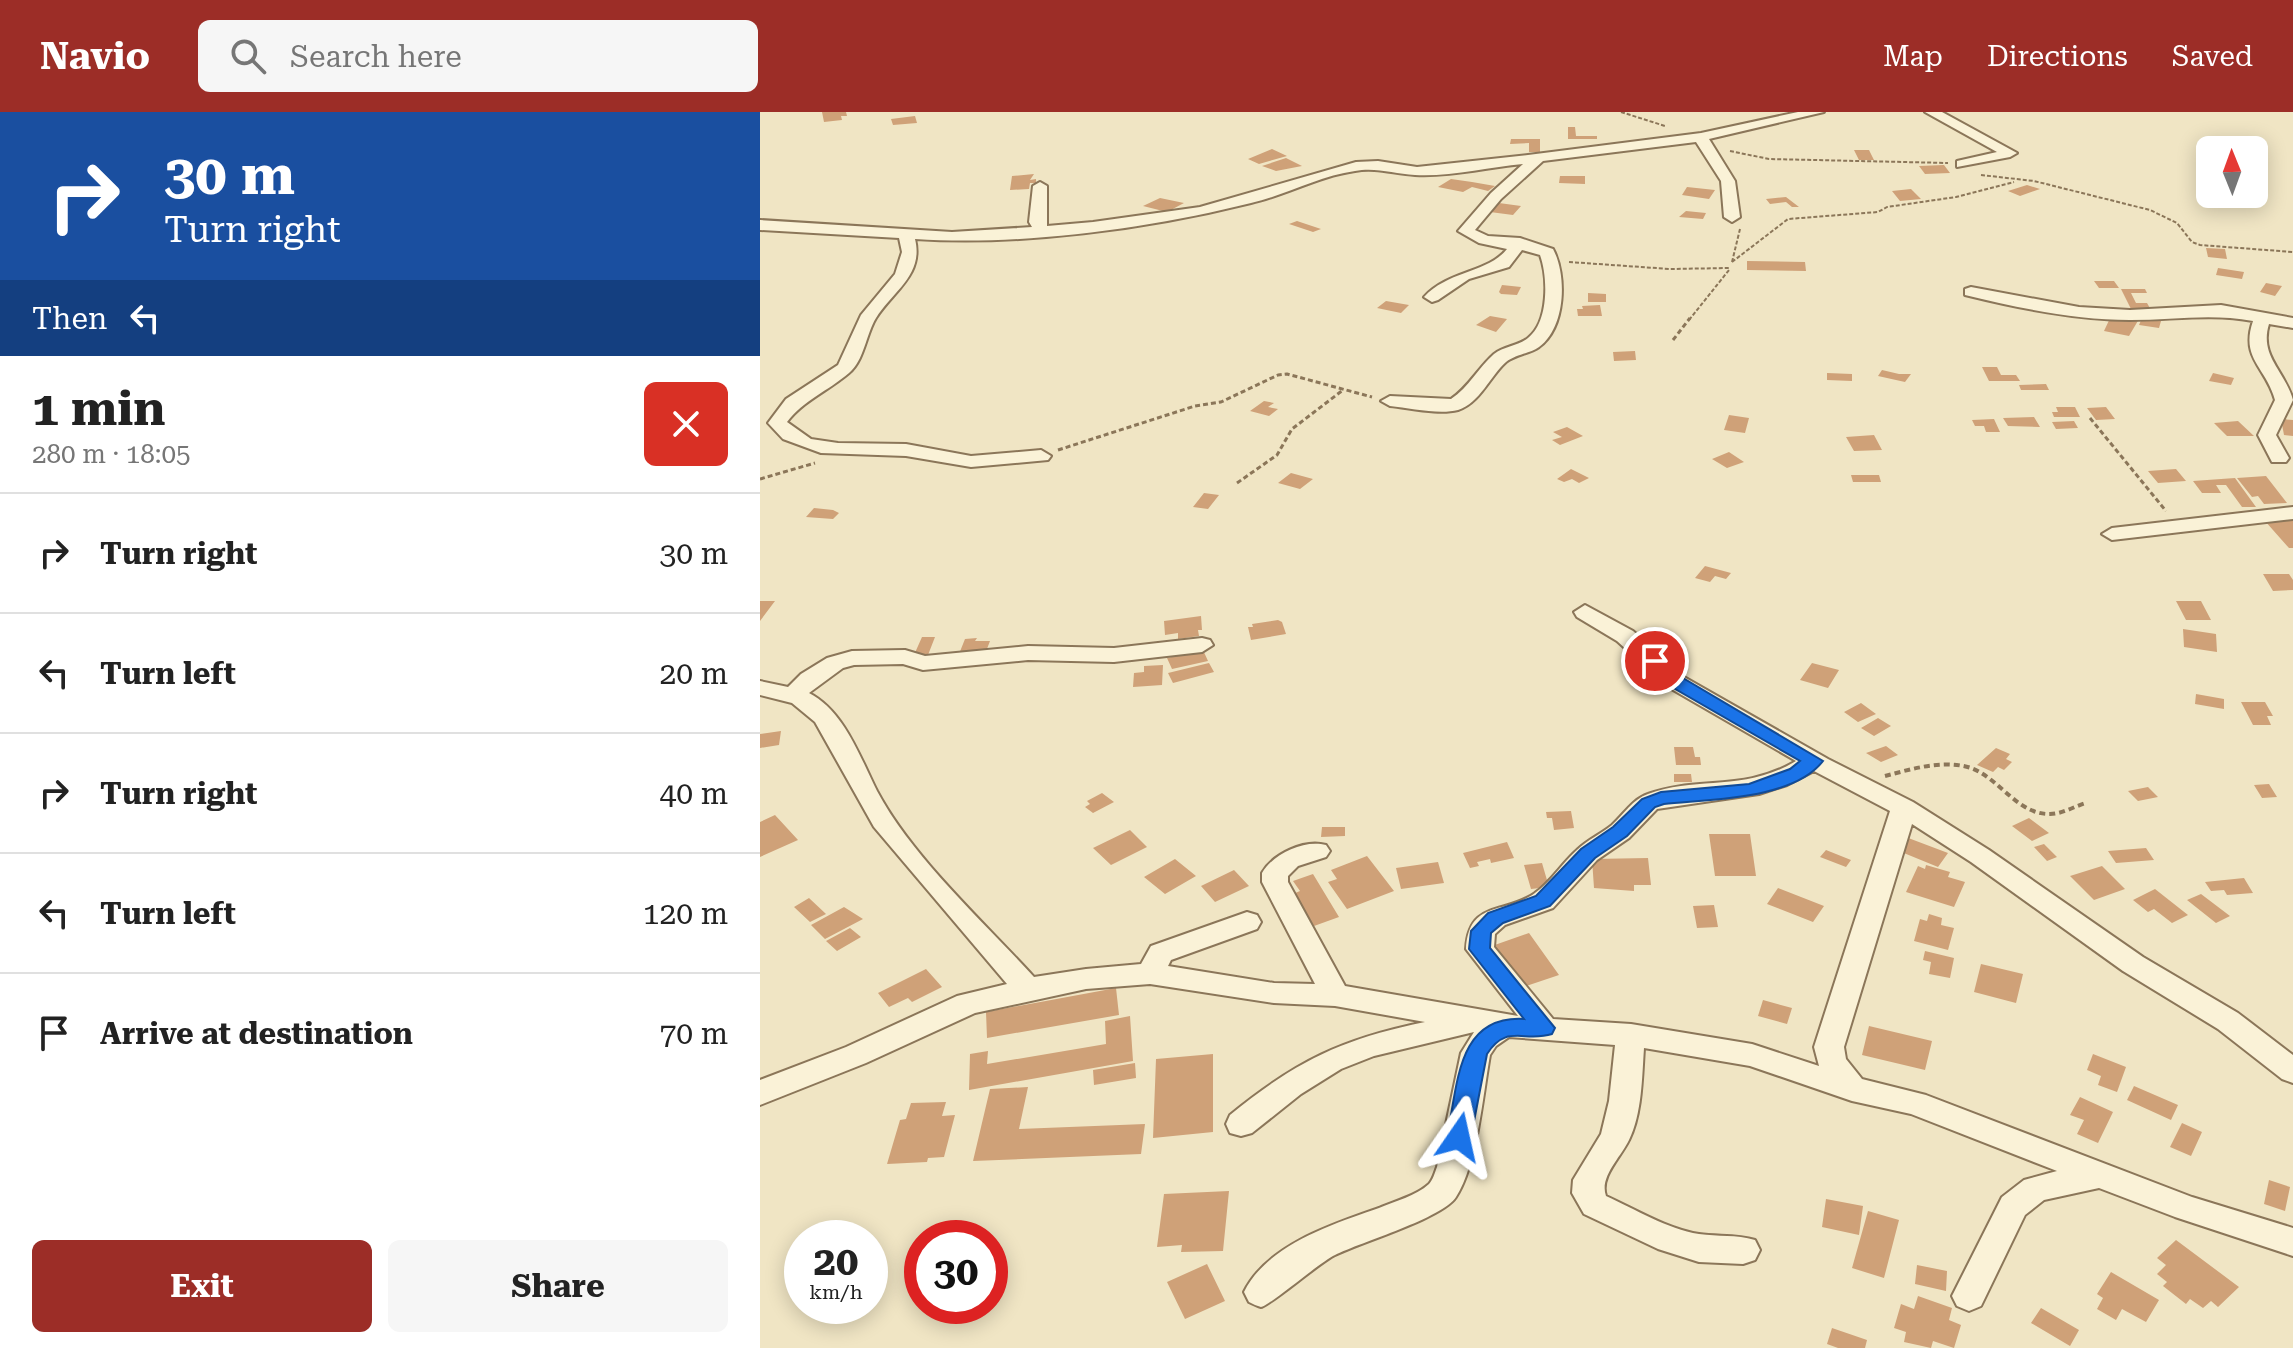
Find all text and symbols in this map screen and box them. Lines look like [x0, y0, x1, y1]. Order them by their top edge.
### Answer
search box [198, 20, 758, 92]
text: Navio [40, 34, 150, 78]
icon: search [226, 34, 270, 78]
text: Search here [290, 39, 462, 74]
text: Map [1883, 40, 1943, 73]
text: Directions [1987, 40, 2128, 73]
text: Saved [2172, 40, 2253, 73]
north arrow [2196, 136, 2268, 208]
map controls [2196, 136, 2268, 208]
text: 30 m [164, 142, 295, 208]
icon: right [32, 144, 136, 248]
text: Turn right [164, 209, 341, 251]
icon: left [123, 296, 167, 340]
text: Then [32, 301, 107, 336]
text: 1 min [32, 381, 165, 437]
button: close [644, 382, 728, 466]
text: 280 m · 18:05 [32, 439, 191, 469]
icon: right [32, 531, 76, 575]
text: Turn right [100, 536, 257, 571]
text: 30 m [659, 536, 728, 571]
pin [1621, 627, 1689, 695]
icon: arrive [1633, 639, 1677, 683]
icon: left [32, 651, 76, 695]
text: Turn left [100, 656, 236, 691]
text: 20 m [659, 656, 728, 691]
icon: right [32, 771, 76, 815]
text: Turn right [100, 776, 257, 811]
text: 40 m [659, 776, 728, 811]
icon: left [32, 891, 76, 935]
text: Turn left [100, 896, 236, 931]
text: 120 m [643, 896, 728, 931]
icon: arrive [32, 1011, 76, 1055]
text: Arrive at destination [100, 1016, 413, 1051]
text: 70 m [659, 1016, 728, 1051]
position arrow [1417, 1095, 1501, 1179]
speed limit sign: 30 [904, 1220, 1008, 1324]
text: 20 [814, 1238, 858, 1285]
button: Exit [32, 1240, 372, 1332]
button: Share [388, 1240, 728, 1332]
text: km/h [809, 1280, 863, 1304]

